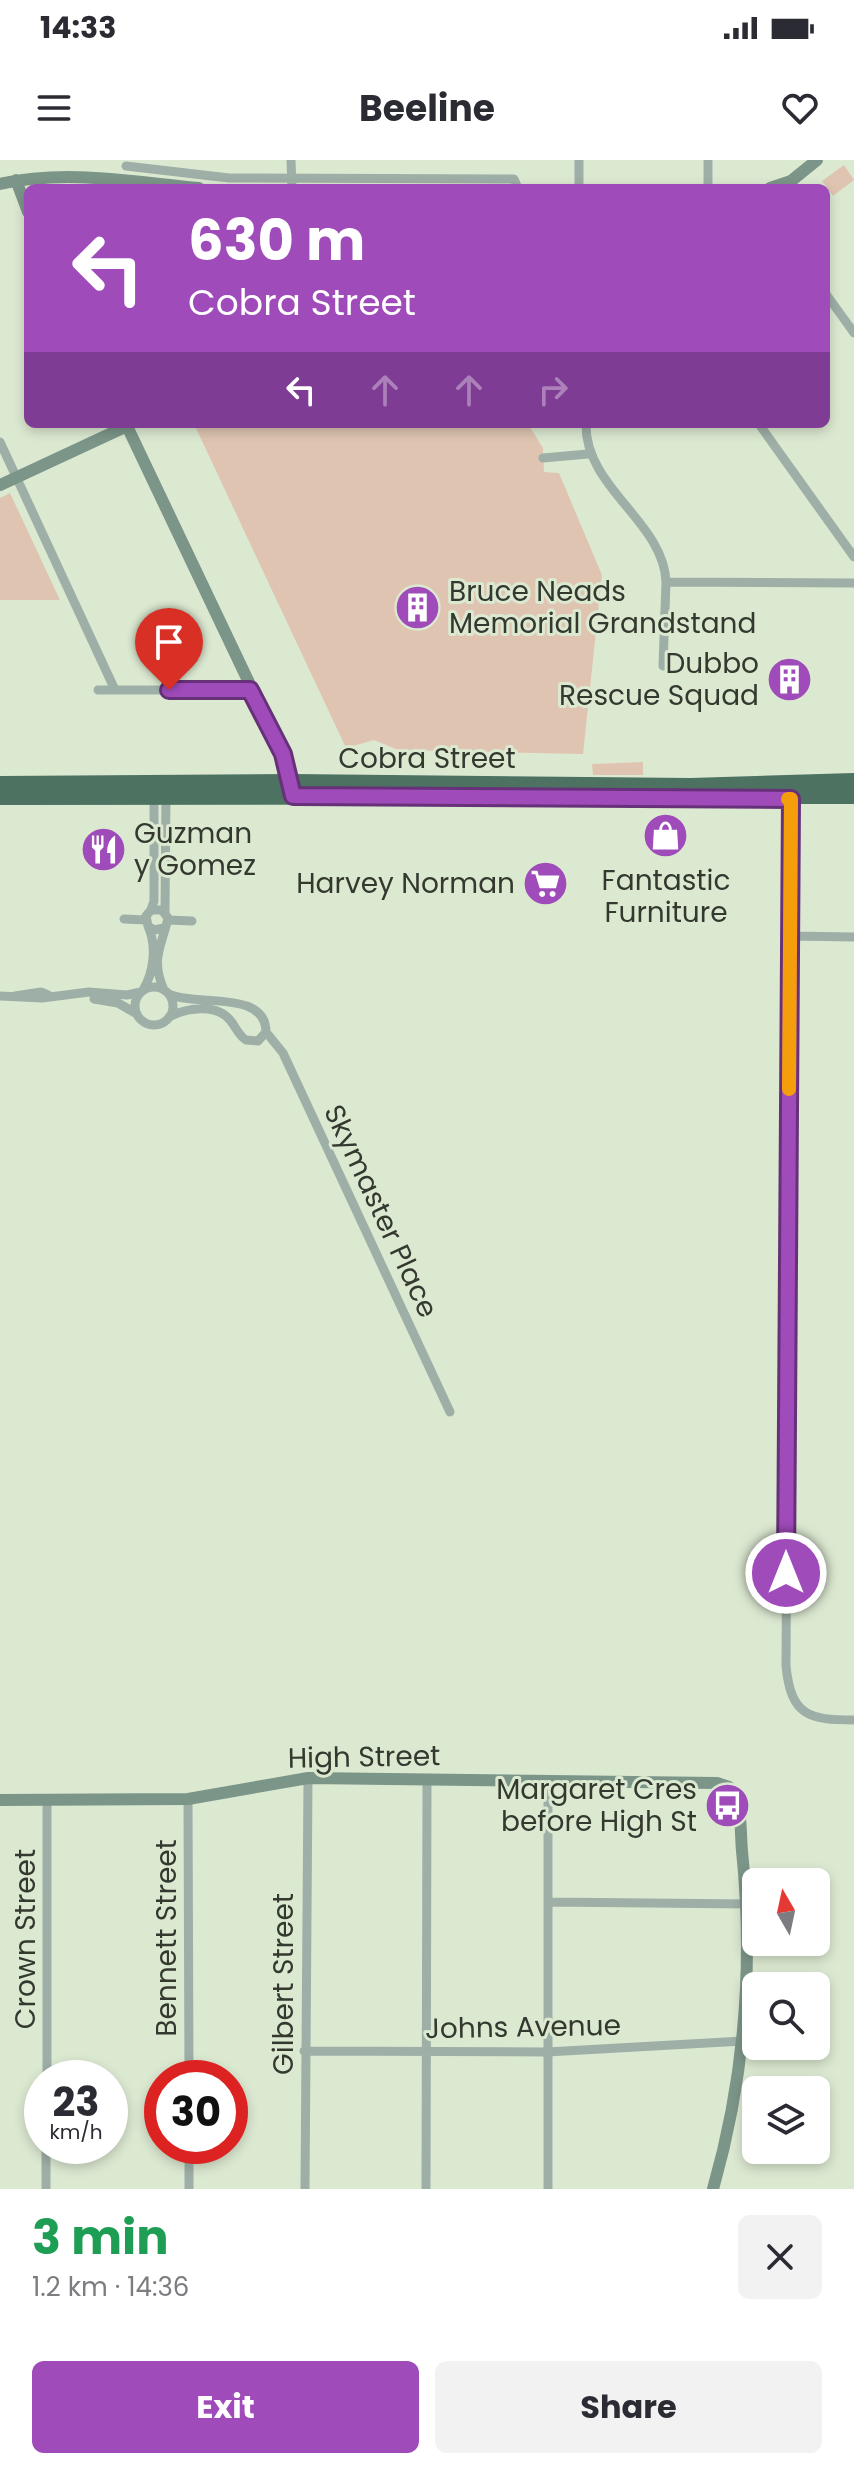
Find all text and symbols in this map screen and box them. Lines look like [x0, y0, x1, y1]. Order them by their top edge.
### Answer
text: 14:33 [40, 6, 116, 49]
text: Beeline [359, 83, 495, 134]
icon: menu [32, 86, 76, 130]
icon: heart [778, 86, 822, 130]
text: 630 m [188, 201, 365, 280]
icon: left [56, 216, 160, 320]
text: Cobra Street [188, 277, 416, 328]
icon: left [279, 368, 323, 412]
icon: ahead [363, 368, 407, 412]
icon: ahead [447, 368, 491, 412]
icon: right [531, 368, 575, 412]
place label: Bruce Neads Memorial Grandstand [449, 572, 756, 643]
building icon: Bruce Neads Memorial Grandstand [394, 583, 442, 631]
pin [135, 608, 203, 690]
icon: arrive [147, 620, 191, 664]
place label: Dubbo Rescue Squad [559, 644, 759, 715]
building icon: Dubbo Rescue Squad [766, 655, 814, 703]
street label: Cobra Street [338, 739, 516, 778]
shop icon: Fantastic Furniture [642, 812, 690, 860]
place label: Guzman y Gomez [134, 814, 256, 885]
restaurant icon: Guzman y Gomez [79, 825, 127, 873]
supermarket icon: Harvey Norman [522, 859, 570, 907]
place label: Fantastic Furniture [602, 861, 730, 932]
place label: Harvey Norman [296, 864, 515, 903]
street label: Skymaster Place [315, 1098, 447, 1324]
position arrow [744, 1531, 828, 1615]
street label: High Street [287, 1736, 441, 1778]
place label: Margaret Cres before High St [496, 1770, 697, 1841]
bus stop icon: Margaret Cres before High St [704, 1781, 752, 1829]
street label: Bennett Street [147, 1839, 186, 2037]
street label: Crown Street [6, 1849, 45, 2029]
north arrow [742, 1868, 830, 1956]
map controls [742, 1868, 830, 2164]
street label: Gilbert Street [264, 1893, 303, 2075]
button: search [742, 1972, 830, 2060]
street label: Johns Avenue [425, 2006, 621, 2048]
speed limit sign: 30 [144, 2060, 248, 2164]
text: 23 [52, 2074, 100, 2130]
button: layers [742, 2076, 830, 2164]
text: km/h [49, 2118, 103, 2146]
text: 3 min [32, 2204, 169, 2271]
button: close [738, 2215, 822, 2299]
text: 1.2 km · 14:36 [32, 2269, 189, 2305]
button: Exit [32, 2361, 419, 2453]
button: Share [435, 2361, 822, 2453]

